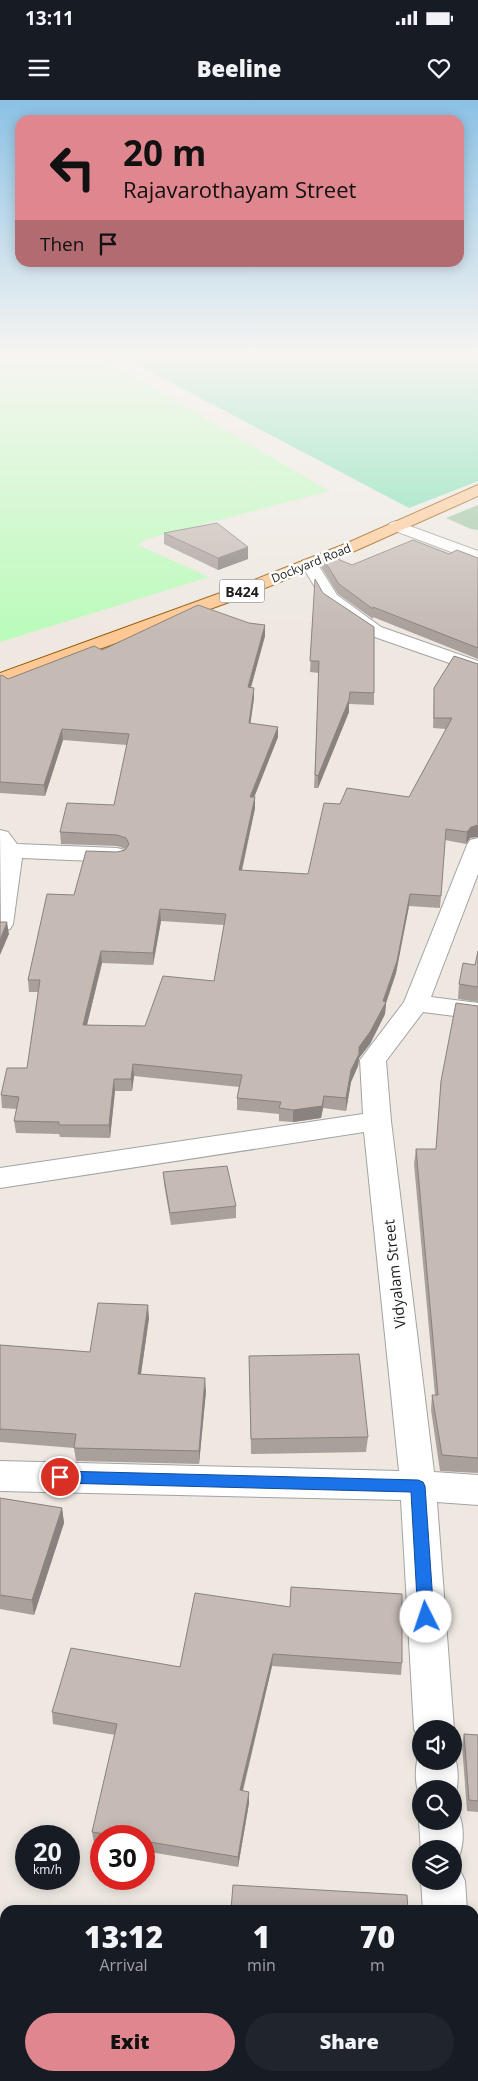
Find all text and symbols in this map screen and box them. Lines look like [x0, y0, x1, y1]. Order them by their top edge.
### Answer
text: 13:11 [25, 5, 74, 31]
text: Beeline [197, 53, 281, 83]
icon: menu [25, 54, 53, 82]
icon: heart [425, 54, 453, 82]
text: 20 m [123, 129, 206, 176]
icon: left [40, 135, 105, 200]
text: Rajavarothayam Street [123, 174, 356, 204]
icon: arrive [94, 230, 122, 258]
text: Then [40, 231, 84, 257]
street label: Dockyard Road [269, 539, 353, 587]
road number: B424 [220, 580, 264, 602]
street label: Vidyalam Street [378, 1218, 410, 1330]
pin [39, 1456, 81, 1498]
icon: arrive [46, 1463, 74, 1491]
position arrow [399, 1590, 451, 1642]
map controls [412, 1720, 462, 1890]
button: sound [412, 1720, 462, 1770]
button: search [412, 1780, 462, 1830]
speed limit sign: 30 [90, 1825, 155, 1890]
text: 20 [33, 1834, 62, 1868]
button: layers [412, 1840, 462, 1890]
text: km/h [33, 1861, 62, 1878]
text: 13:12 [84, 1916, 163, 1957]
text: 1 [253, 1916, 270, 1957]
text: 70 [360, 1916, 395, 1957]
text: Arrival [99, 1954, 148, 1976]
text: min [247, 1954, 276, 1976]
text: m [370, 1954, 385, 1976]
button: Exit [25, 2013, 235, 2071]
button: Share [245, 2013, 454, 2071]

